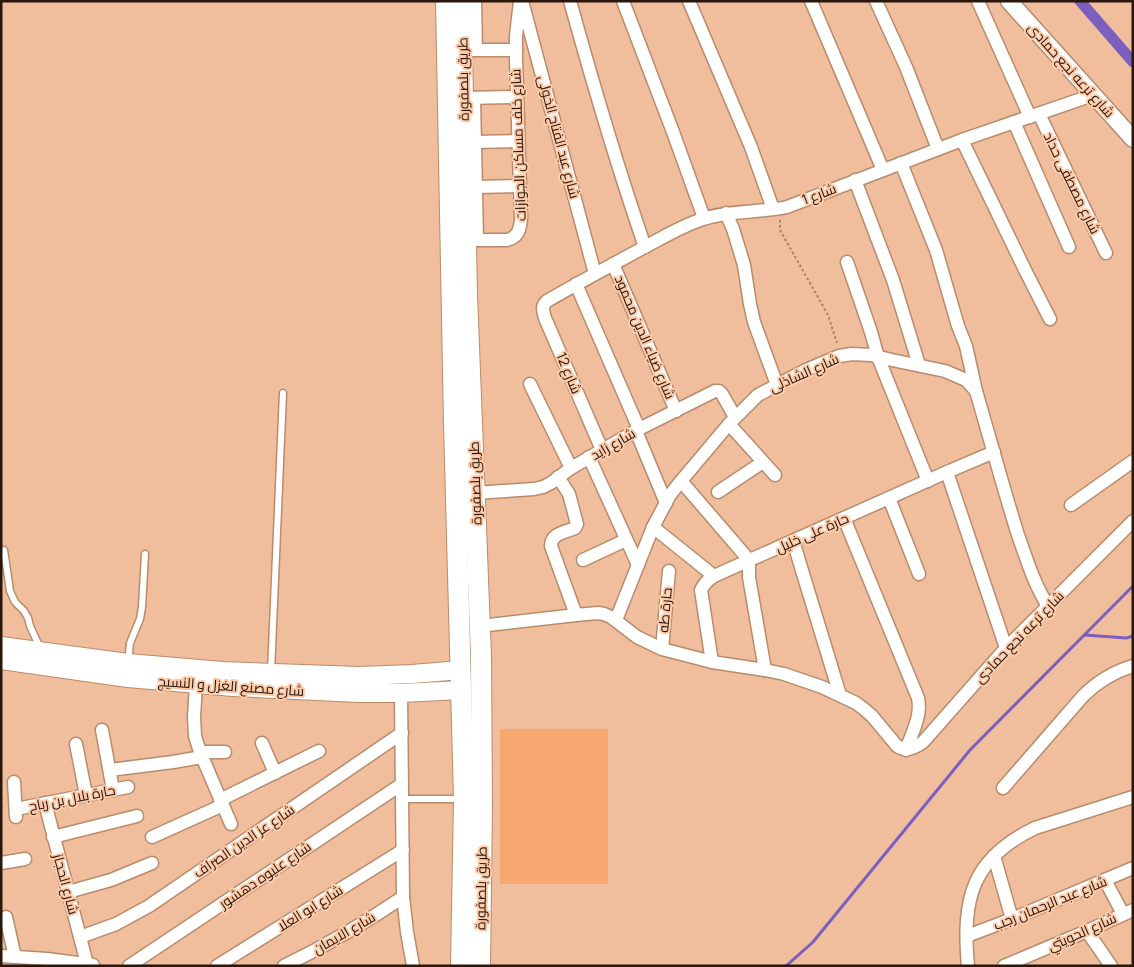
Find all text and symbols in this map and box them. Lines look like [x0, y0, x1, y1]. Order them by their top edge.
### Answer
street label: شارع ترعه نجع حمادى [1024, 18, 1119, 121]
street label: طريق بلصفورة [452, 37, 473, 121]
street label: شارع خلف مساكن الجوازات [505, 68, 530, 222]
street label: شارع عبد الفتاح الخولى [534, 73, 585, 201]
street label: شارع مصطفى حداد [1040, 129, 1105, 237]
street label: شارع 1 [799, 178, 839, 209]
street label: شارع ضياء الدين محمود [611, 272, 680, 402]
street label: شارع 12 [552, 349, 587, 396]
street label: شارع الشاذلى [766, 349, 842, 396]
street label: شارع زايد [587, 423, 639, 464]
street label: طريق بلصفورة [464, 441, 485, 525]
street label: حارة على خليل [772, 508, 851, 557]
street label: شارع ترعه نجع حمادى [970, 586, 1068, 687]
street label: حارة طه [653, 587, 676, 633]
street label: شارع مصنع الغزل و النسيج [157, 671, 305, 700]
street label: حارة بلال بن رباح [27, 780, 117, 815]
street label: شارع عز الدين الصراف [189, 800, 298, 881]
street label: شارع عليوه دهشور [214, 837, 315, 913]
street label: طريق بلصفورة [470, 846, 491, 930]
street label: شارع الحجاز [49, 850, 84, 916]
street label: شارع عبد الرحمان رجب [990, 871, 1109, 934]
street label: شارع ابو العلا [273, 880, 346, 935]
street label: شارع الايمان [309, 907, 379, 958]
street label: شارع الحويتي [1044, 908, 1120, 958]

